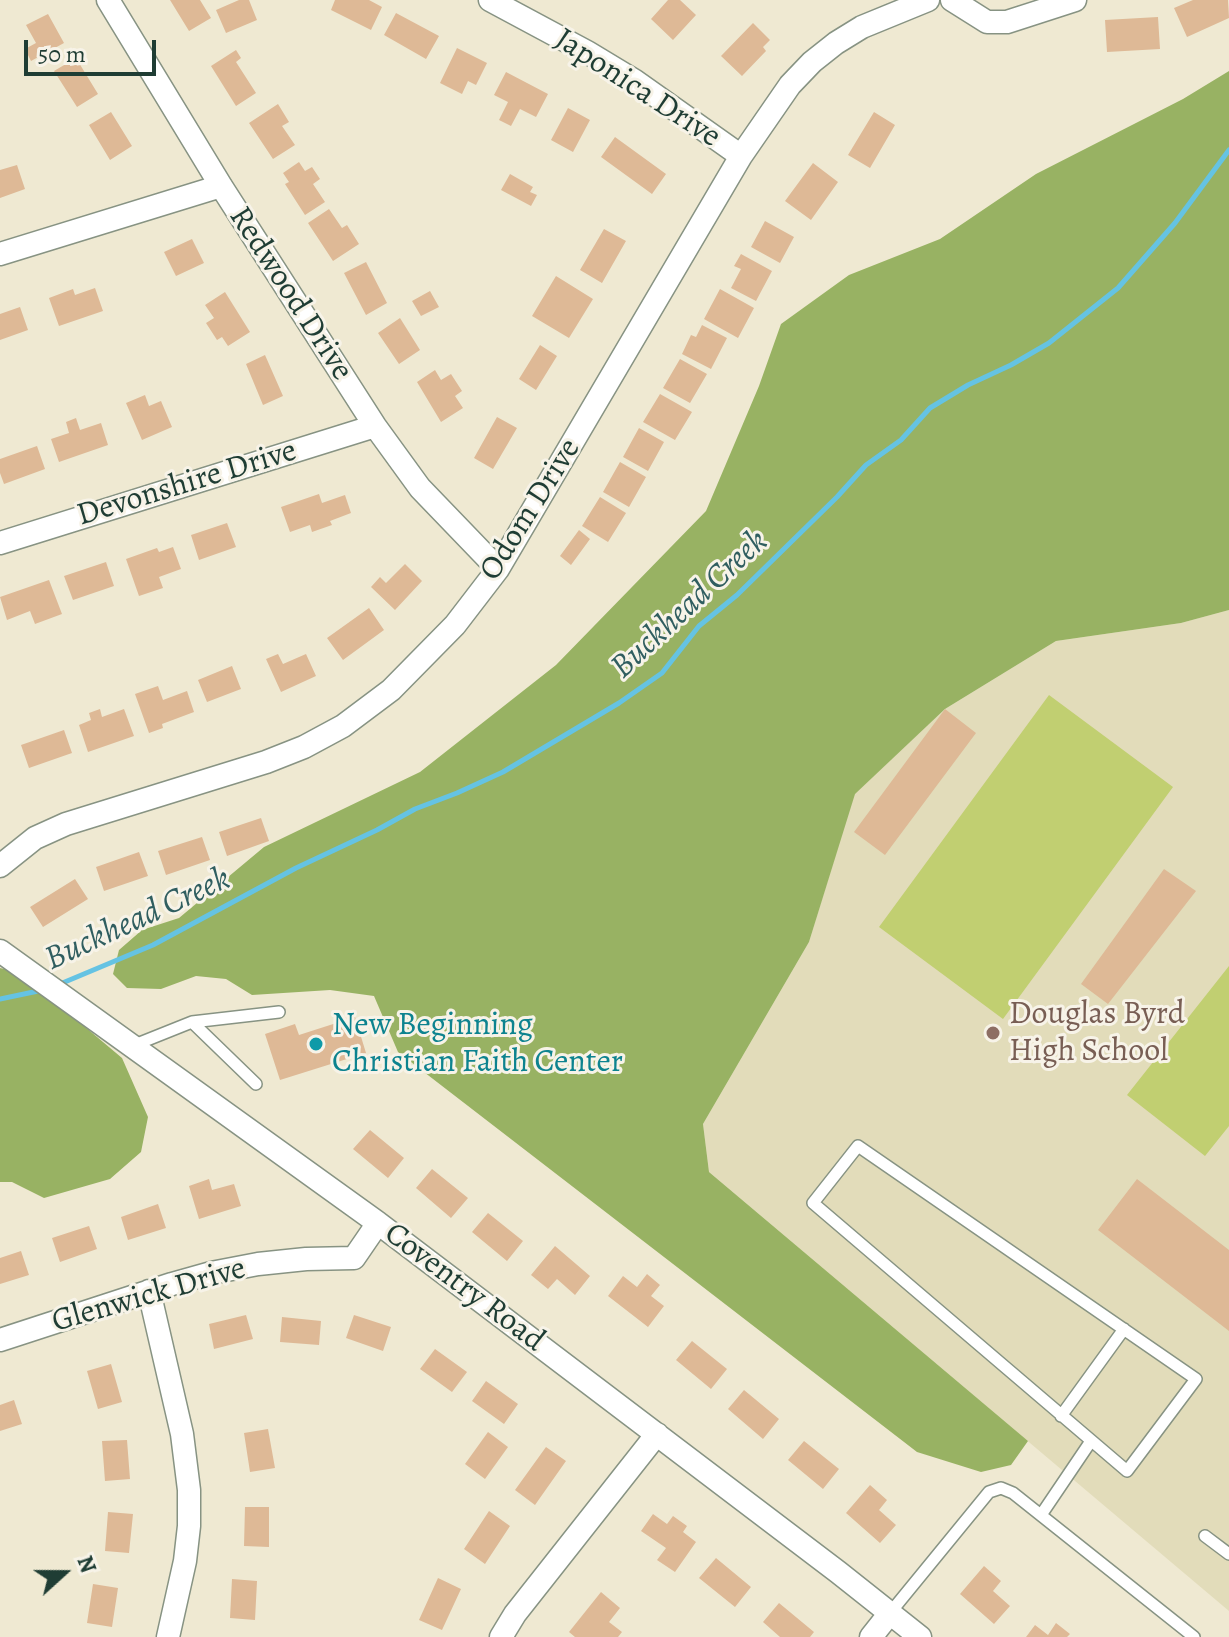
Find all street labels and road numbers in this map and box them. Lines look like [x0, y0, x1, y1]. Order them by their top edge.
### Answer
street label: Japonica Drive [547, 21, 727, 157]
street label: Redwood Drive [220, 200, 360, 388]
street label: Devonshire Drive [73, 432, 301, 536]
street label: Odom Drive [472, 432, 590, 588]
street label: Coventry Road [376, 1215, 552, 1361]
street label: Glenwick Drive [48, 1250, 250, 1342]

